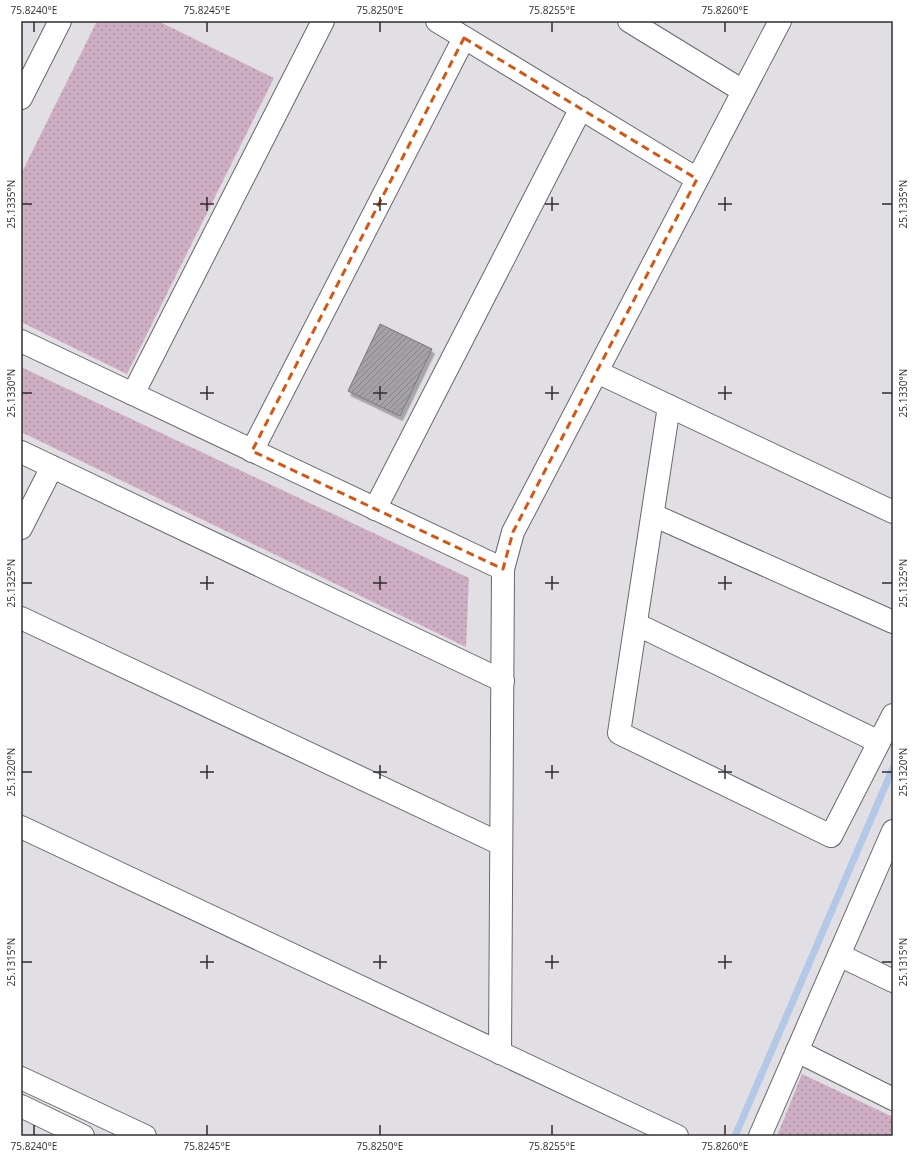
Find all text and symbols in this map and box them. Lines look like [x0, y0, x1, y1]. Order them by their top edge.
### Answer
text: 75.8240°E [11, 3, 57, 17]
text: 75.8245°E [184, 3, 230, 17]
text: 75.8250°E [357, 3, 403, 17]
text: 75.8255°E [529, 3, 575, 17]
text: 75.8260°E [702, 3, 748, 17]
text: 25.1335°N [4, 180, 18, 228]
text: 25.1335°N [896, 180, 910, 228]
text: 25.1330°N [4, 369, 18, 417]
text: 25.1330°N [896, 369, 910, 417]
text: 25.1325°N [4, 559, 18, 607]
text: 25.1325°N [896, 559, 910, 607]
text: 25.1320°N [4, 748, 18, 796]
text: 25.1320°N [896, 748, 910, 796]
text: 25.1315°N [4, 938, 18, 986]
text: 25.1315°N [896, 938, 910, 986]
text: 75.8240°E [11, 1139, 57, 1153]
text: 75.8245°E [184, 1139, 230, 1153]
text: 75.8250°E [357, 1139, 403, 1153]
text: 75.8255°E [529, 1139, 575, 1153]
text: 75.8260°E [702, 1139, 748, 1153]

